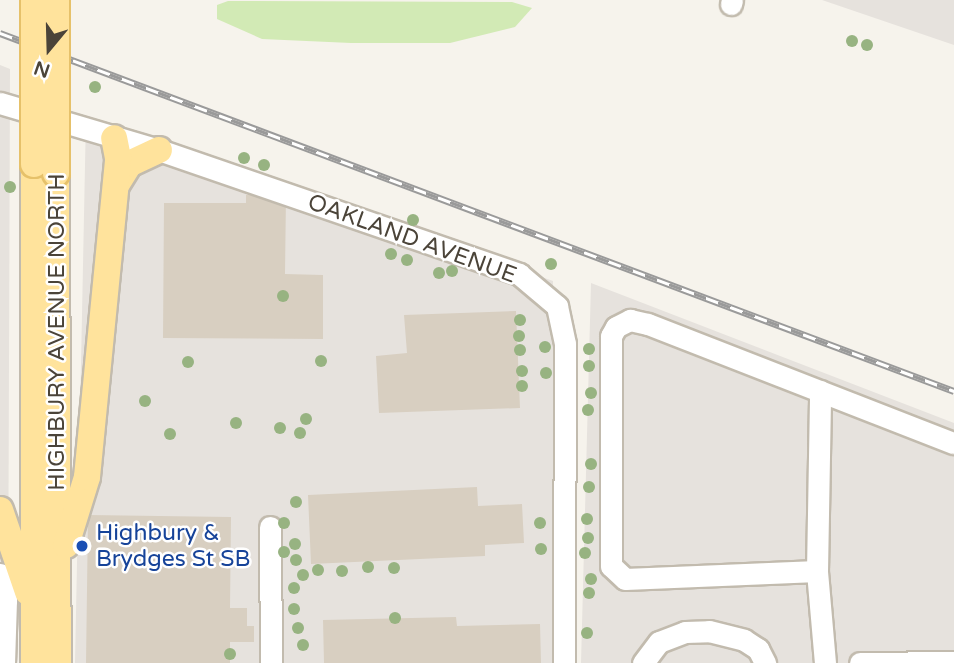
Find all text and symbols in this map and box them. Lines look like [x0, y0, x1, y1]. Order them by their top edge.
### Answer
north arrow [14, 14, 84, 84]
text: N [31, 56, 53, 82]
street label: HIGHBURY AVENUE NORTH [43, 173, 71, 491]
street label: OAKLAND AVENUE [304, 188, 520, 290]
place label: Highbury & Brydges St SB [96, 519, 250, 573]
marker: Highbury & Brydges St SB [74, 538, 90, 554]

